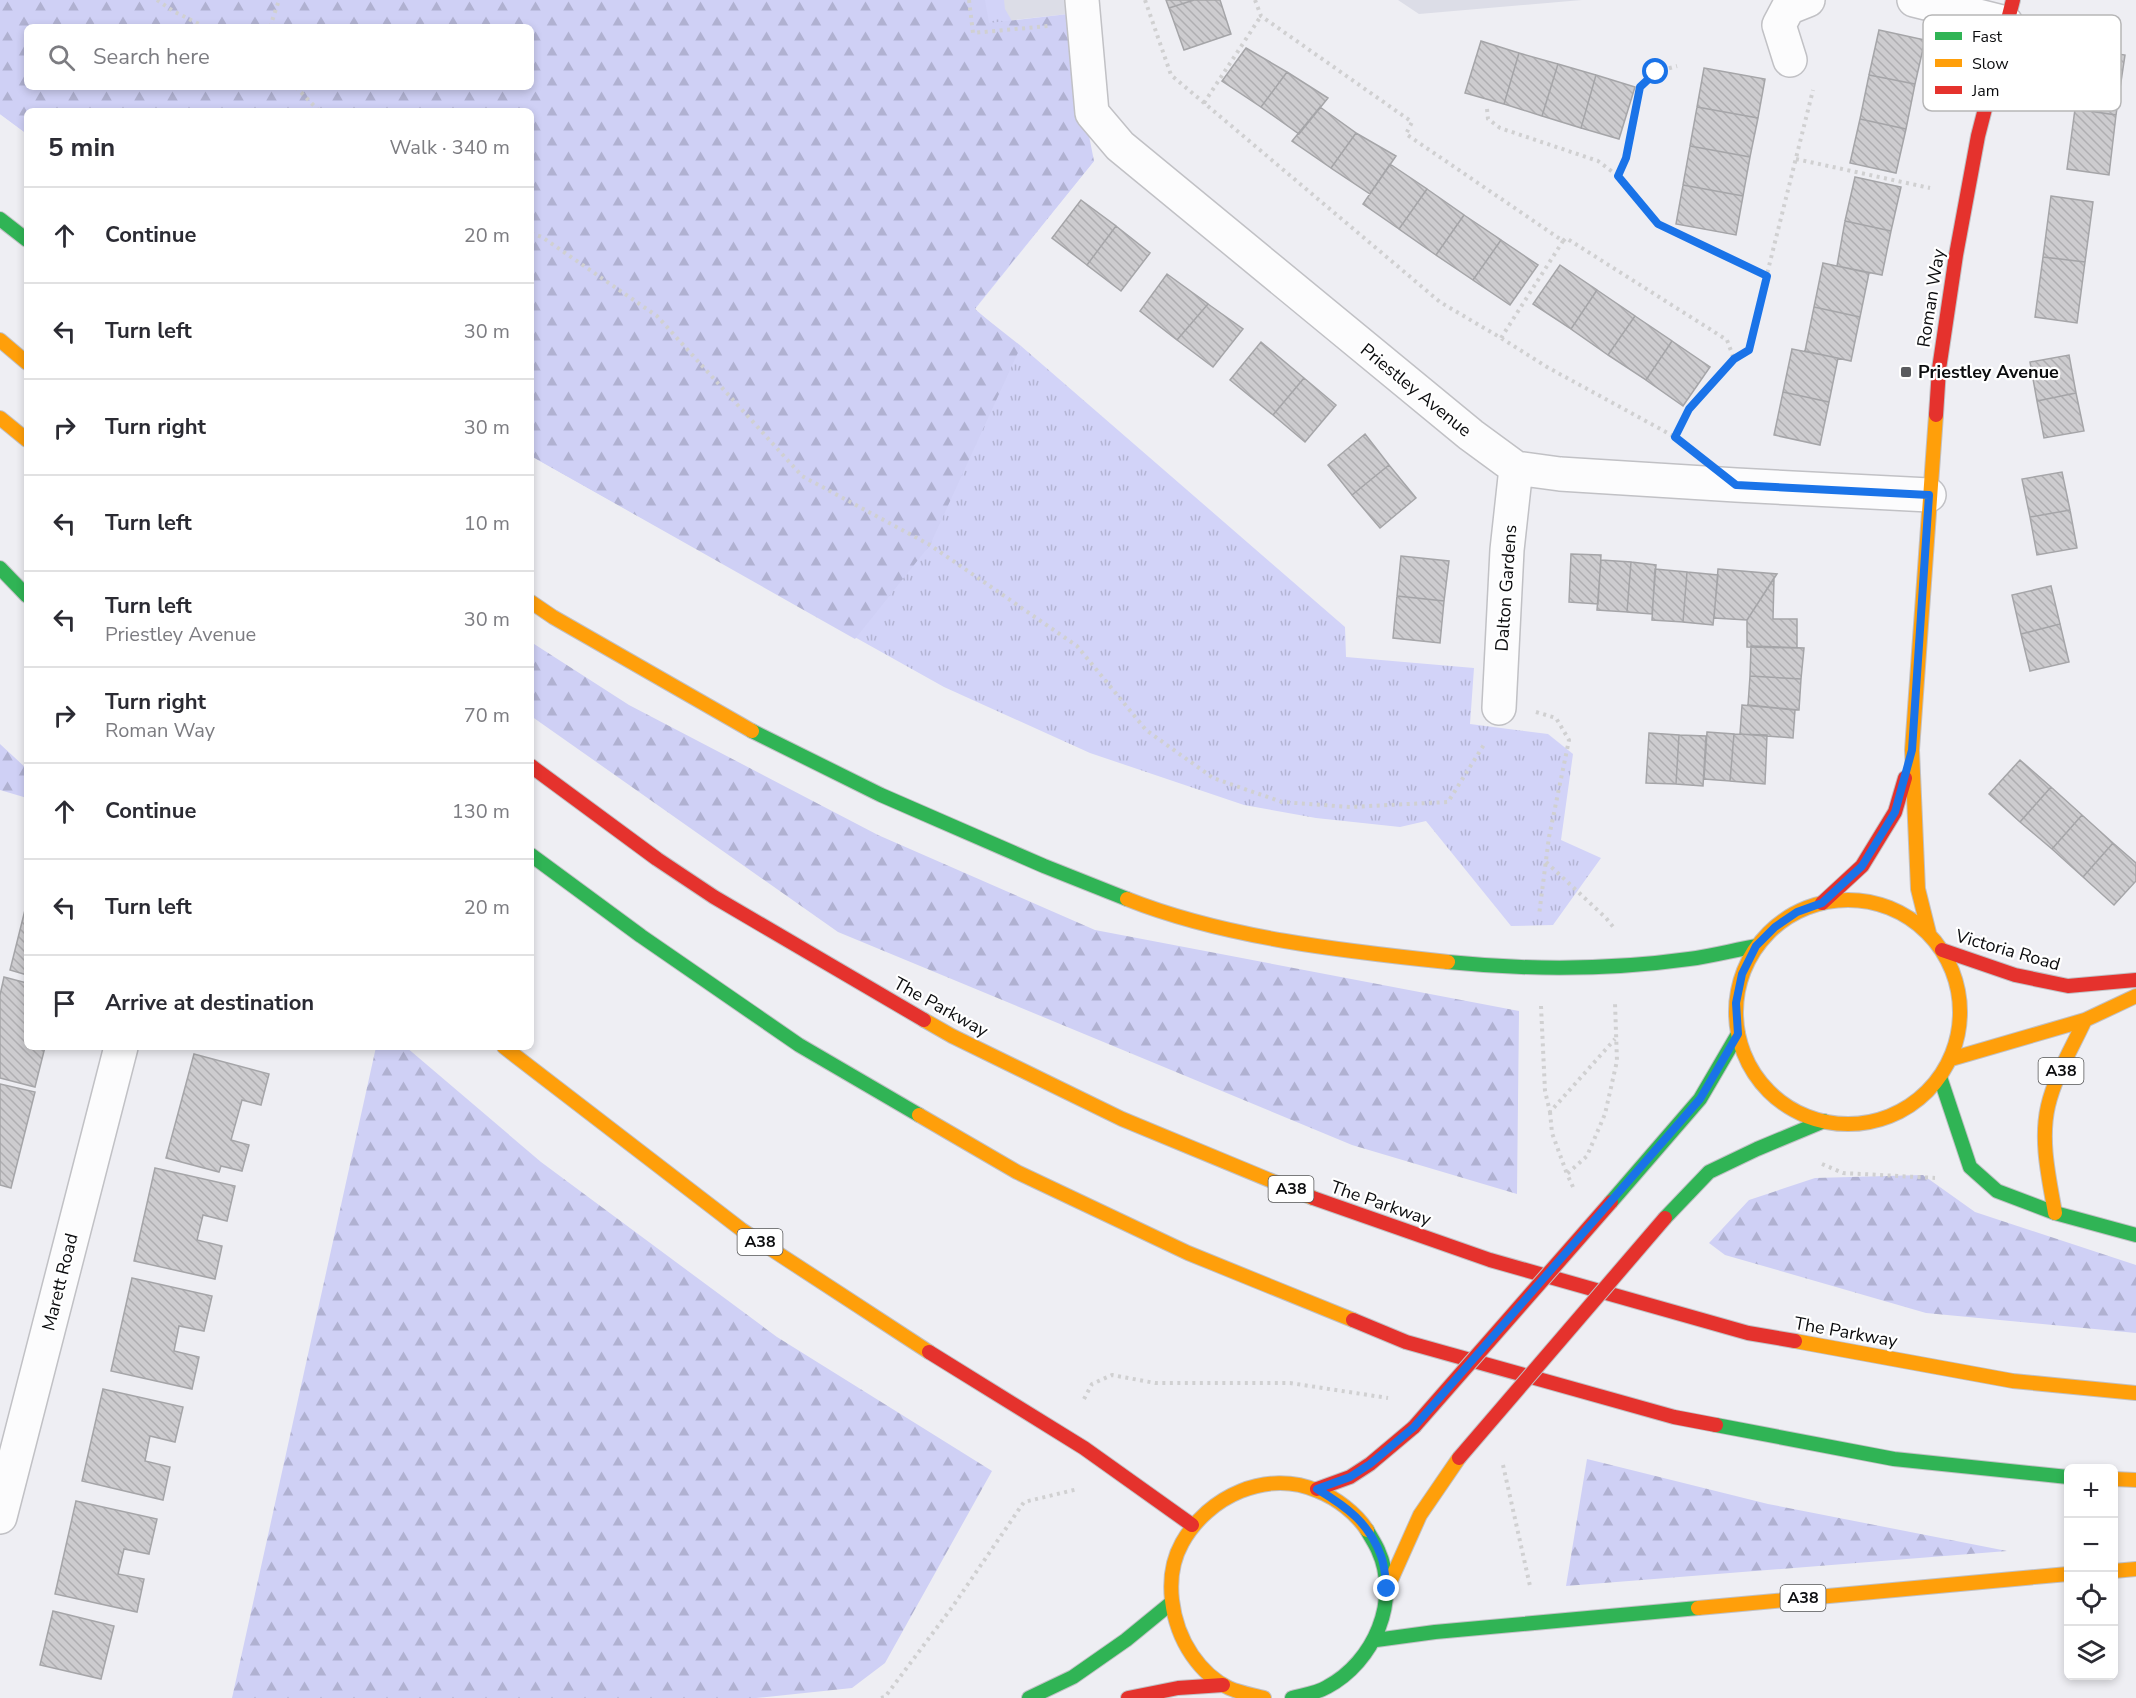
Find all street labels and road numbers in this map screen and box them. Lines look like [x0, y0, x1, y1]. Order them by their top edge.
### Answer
street label: Roman Way [1911, 246, 1951, 349]
street label: Priestley Avenue [1356, 338, 1476, 442]
street label: Dalton Gardens [1490, 524, 1522, 652]
street label: Victoria Road [1952, 923, 2063, 976]
street label: The Parkway [889, 971, 993, 1043]
road number: A38 [2038, 1058, 2084, 1084]
street label: The Parkway [1328, 1175, 1435, 1232]
road number: A38 [1268, 1176, 1314, 1202]
road number: A38 [738, 1229, 783, 1255]
street label: Marett Road [36, 1231, 84, 1333]
street label: The Parkway [1792, 1311, 1900, 1353]
road number: A38 [1780, 1585, 1826, 1611]

